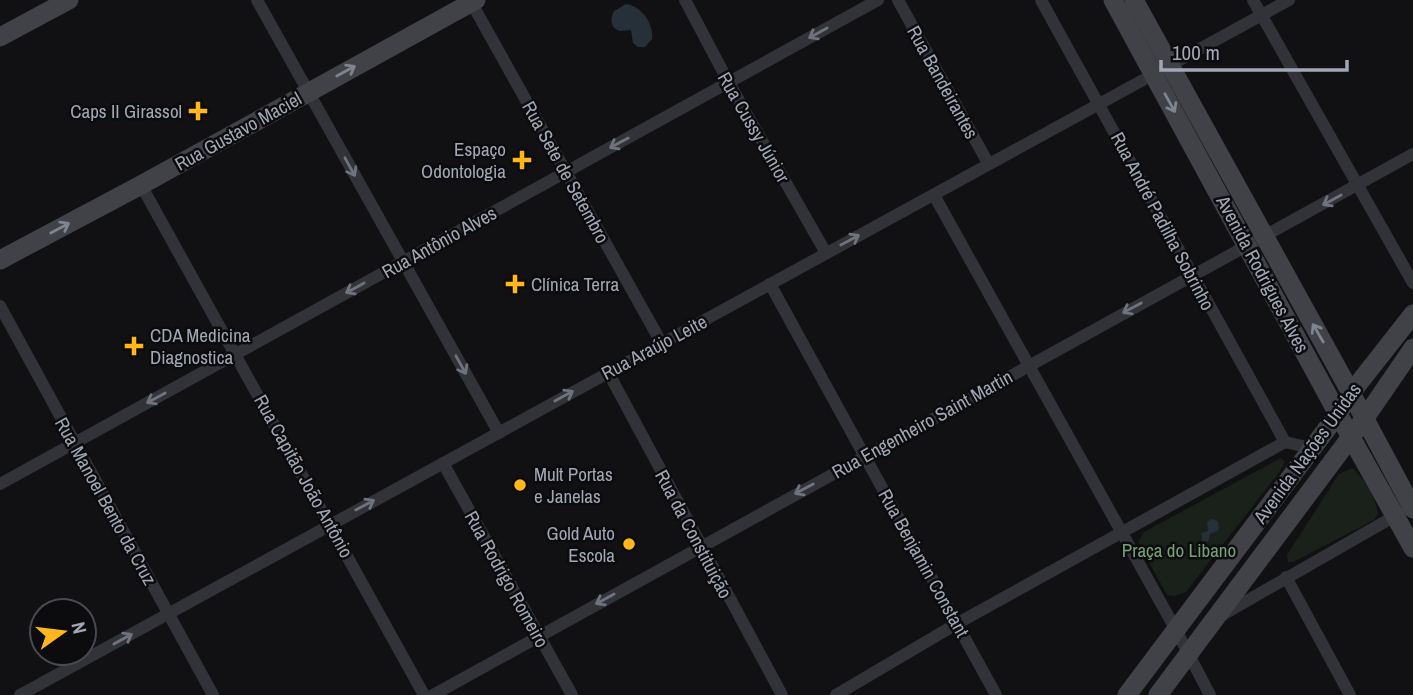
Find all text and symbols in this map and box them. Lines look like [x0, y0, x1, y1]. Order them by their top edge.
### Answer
street label: Rua Bandeirantes [901, 21, 985, 143]
one-way arrow [808, 27, 829, 40]
scale bar [1161, 28, 1346, 72]
text: 100 m [1172, 38, 1220, 67]
one-way arrow [335, 64, 355, 78]
street label: Rua Cussy Júnior [712, 67, 797, 188]
street label: Rua Gustavo Maciel [170, 85, 306, 177]
one-way arrow [1163, 92, 1177, 112]
street label: Rua Sete de Setembro [516, 96, 616, 248]
place label: Caps II Girassol [70, 98, 182, 124]
marker: Caps II Girassol [188, 101, 208, 121]
street label: Rua André Padilha Sobrinho [1105, 127, 1221, 315]
place label: Espaço Odontologia [421, 136, 506, 184]
one-way arrow [609, 136, 629, 150]
marker: Espaço Odontologia [512, 150, 532, 170]
one-way arrow [343, 156, 357, 176]
street label: Avenida Rodrigues Alves [1210, 190, 1316, 357]
one-way arrow [1322, 193, 1343, 207]
street label: Rua Antônio Alves [377, 200, 501, 284]
one-way arrow [49, 221, 70, 234]
one-way arrow [839, 233, 860, 246]
place label: Clínica Terra [531, 271, 619, 297]
marker: Clínica Terra [505, 274, 525, 294]
one-way arrow [345, 281, 365, 295]
one-way arrow [1122, 302, 1143, 316]
street label: Rua Araújo Leite [597, 308, 711, 386]
place label: CDA Medicina Diagnostica [150, 322, 251, 370]
one-way arrow [1310, 324, 1324, 344]
marker: CDA Medicina Diagnostica [124, 336, 144, 356]
one-way arrow [455, 354, 468, 375]
street label: Rua Engenheiro Saint Martin [827, 363, 1017, 485]
street label: Avenida Nações Unidas [1247, 377, 1367, 529]
one-way arrow [554, 389, 574, 403]
street label: Rua Capitão João Antônio [248, 390, 360, 562]
one-way arrow [146, 391, 166, 405]
street label: Rua Manoel Bento da Cruz [49, 413, 163, 590]
place label: Mult Portas e Janelas [534, 461, 613, 509]
street label: Rua da Constituição [649, 465, 739, 603]
marker: Mult Portas e Janelas [512, 477, 528, 493]
one-way arrow [795, 483, 815, 497]
street label: Rua Benjamin Constant [873, 484, 976, 642]
one-way arrow [354, 498, 374, 512]
street label: Rua Rodrigo Romeiro [459, 506, 555, 652]
place label: Gold Auto Escola [547, 520, 615, 568]
marker: Gold Auto Escola [621, 536, 637, 552]
park label: Praça do Libano [1122, 537, 1236, 563]
one-way arrow [595, 593, 616, 606]
north arrow [28, 597, 98, 667]
text: N [66, 619, 93, 636]
one-way arrow [112, 631, 132, 645]

